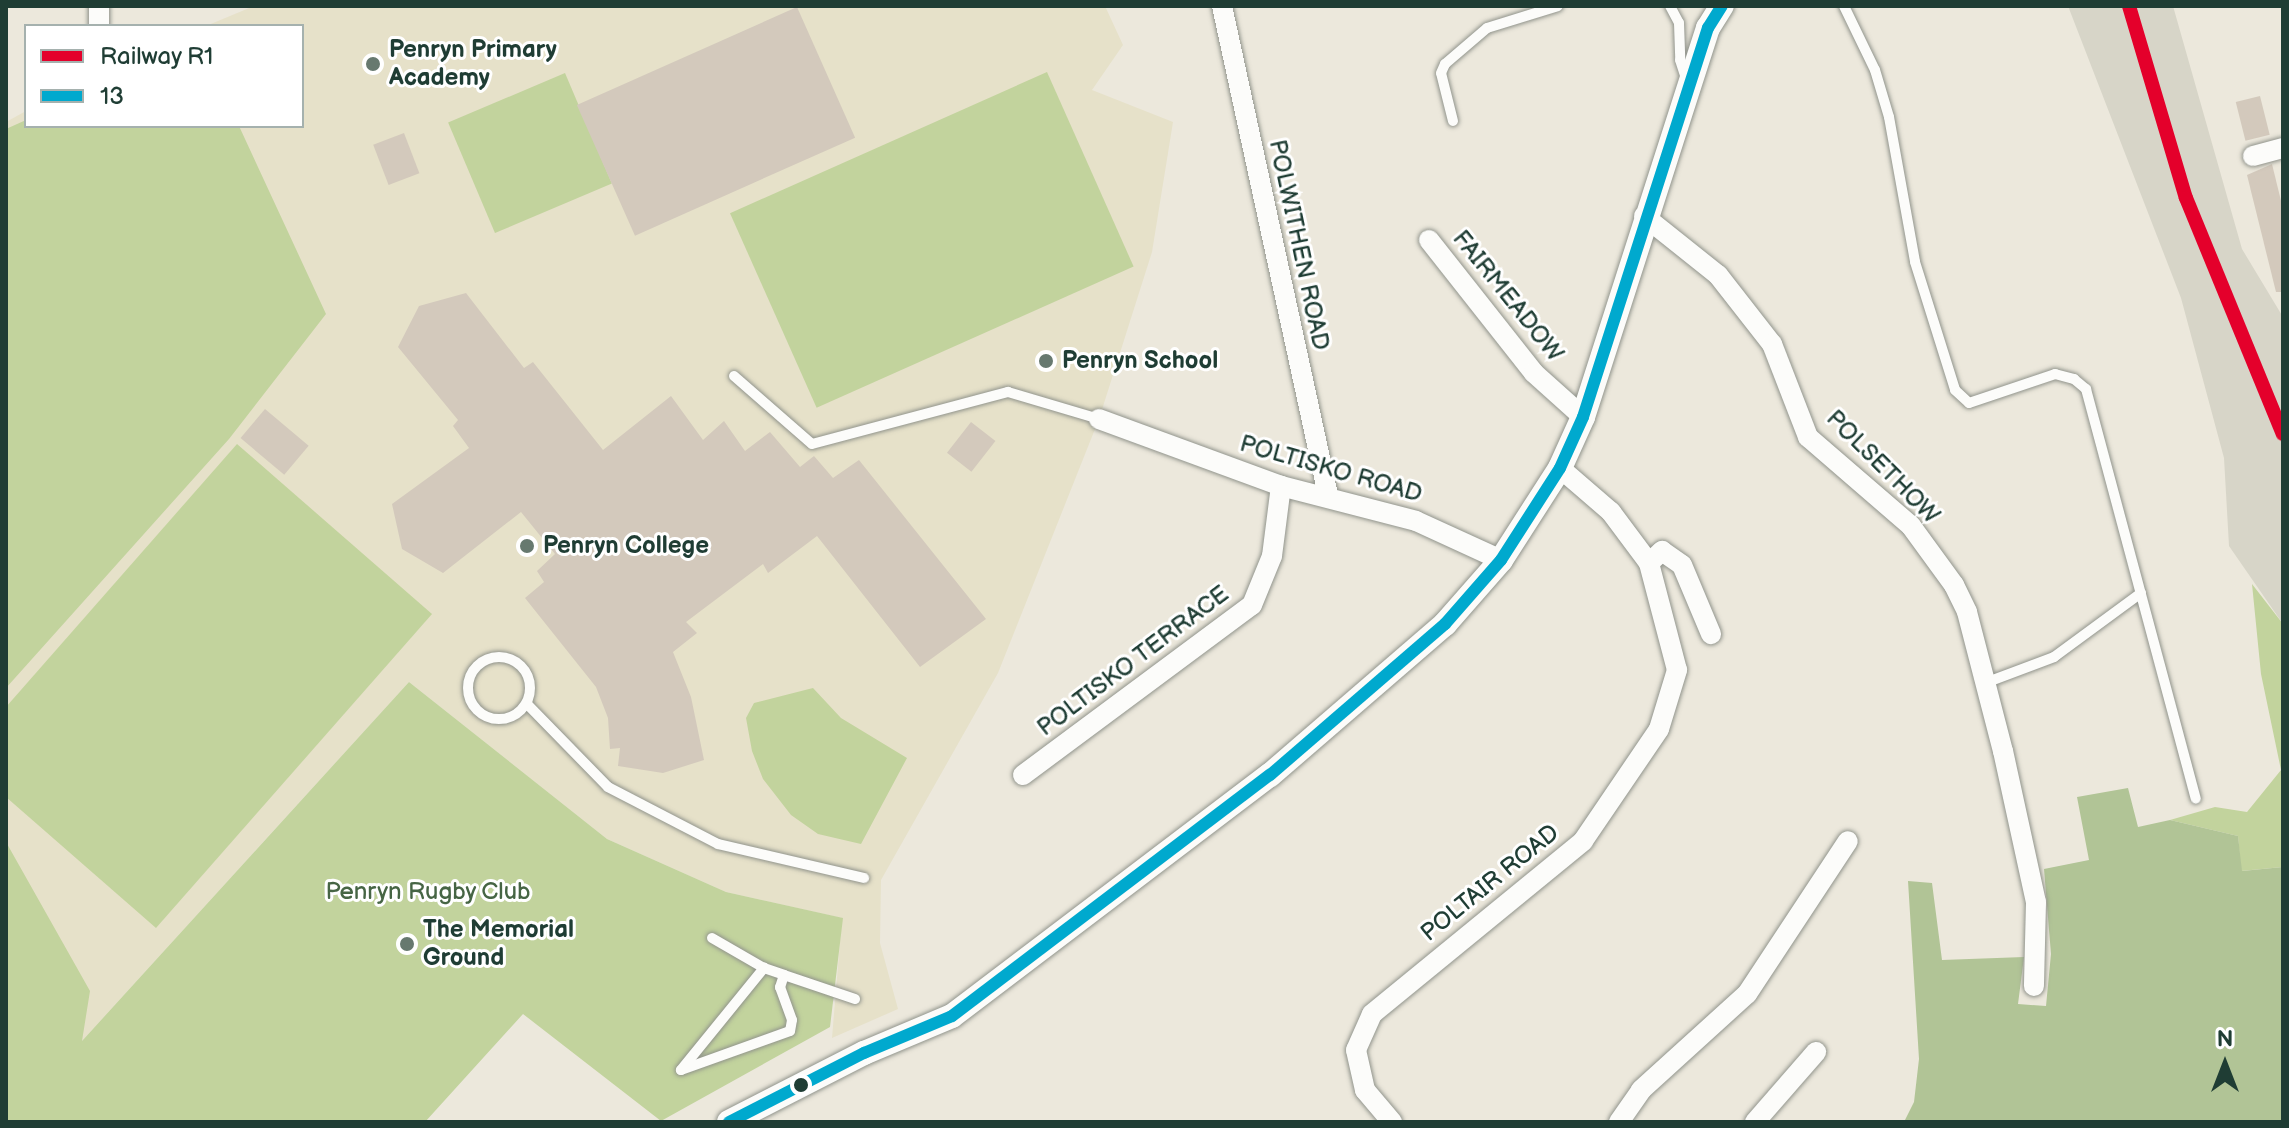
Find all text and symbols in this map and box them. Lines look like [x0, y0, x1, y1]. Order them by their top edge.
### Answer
legend [24, 24, 304, 128]
place label: Penryn Primary Academy [389, 36, 557, 92]
text: Railway R1 [100, 42, 213, 71]
marker: Penryn Primary Academy [364, 55, 382, 73]
text: 13 [100, 82, 124, 111]
street label: POLWITHEN ROAD [1263, 137, 1335, 353]
street label: FAIRMEADOW [1446, 225, 1570, 367]
place label: Penryn School [1062, 347, 1218, 375]
marker: Penryn School [1037, 352, 1055, 370]
street label: POLSETHOW [1820, 404, 1946, 530]
street label: POLTISKO ROAD [1237, 429, 1425, 509]
place label: Penryn College [543, 532, 709, 560]
marker: Penryn College [518, 537, 536, 555]
street label: POLTISKO TERRACE [1031, 579, 1235, 743]
street label: POLTAIR ROAD [1415, 818, 1565, 948]
park label: Penryn Rugby Club [325, 878, 531, 906]
place label: The Memorial Ground [423, 916, 574, 972]
marker: The Memorial Ground [398, 935, 416, 953]
north arrow [2185, 1024, 2265, 1104]
text: N [2217, 1026, 2233, 1053]
unlabelled marker [793, 1077, 809, 1093]

